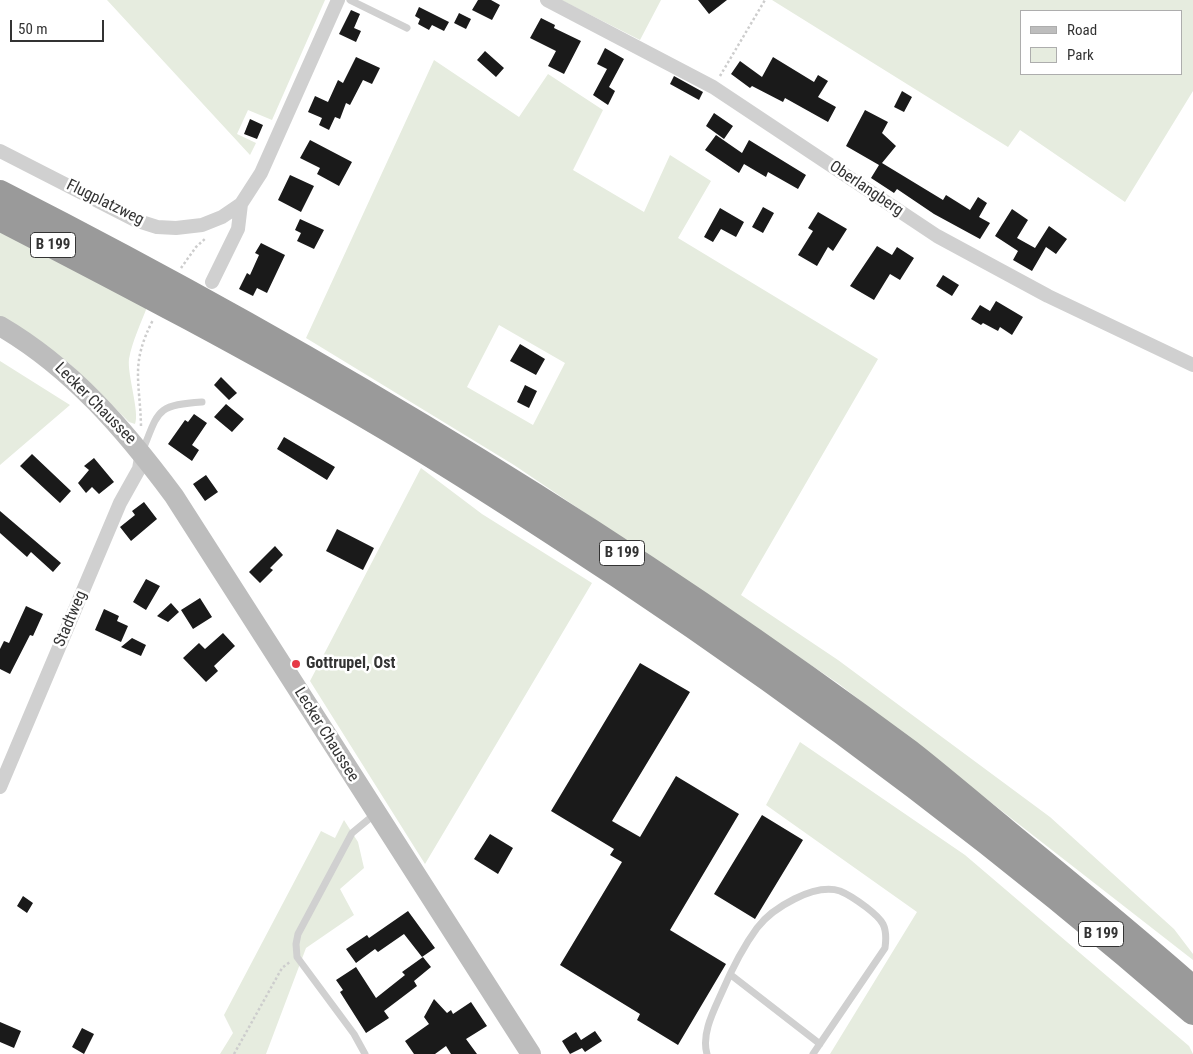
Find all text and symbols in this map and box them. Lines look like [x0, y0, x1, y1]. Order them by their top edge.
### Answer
scale bar [12, 10, 106, 42]
legend [1020, 10, 1183, 75]
text: 50 m [18, 20, 48, 38]
text: Road [1067, 21, 1097, 39]
text: Park [1067, 46, 1094, 64]
street label: Oberlangberg [825, 157, 907, 221]
street label: Flugplatzweg [63, 176, 147, 230]
road number: B 199 [30, 232, 76, 258]
street label: Lecker Chaussee [50, 359, 140, 449]
road number: B 199 [600, 540, 644, 566]
street label: Stadtweg [51, 588, 91, 650]
place label: Gottrupel, Ost [306, 654, 395, 674]
marker: Gottrupel, Ost [290, 658, 302, 670]
street label: Lecker Chaussee [289, 684, 363, 786]
road number: B 199 [1078, 922, 1124, 946]

